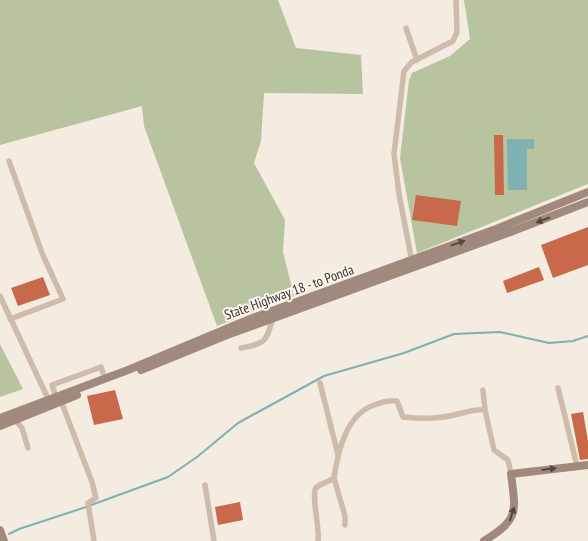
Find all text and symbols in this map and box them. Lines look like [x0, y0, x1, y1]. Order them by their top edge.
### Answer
one-way arrow [535, 216, 550, 224]
one-way arrow [451, 239, 466, 247]
street label: State Highway 18 - to Ponda [222, 260, 356, 324]
one-way arrow [542, 465, 558, 473]
one-way arrow [508, 506, 516, 521]

